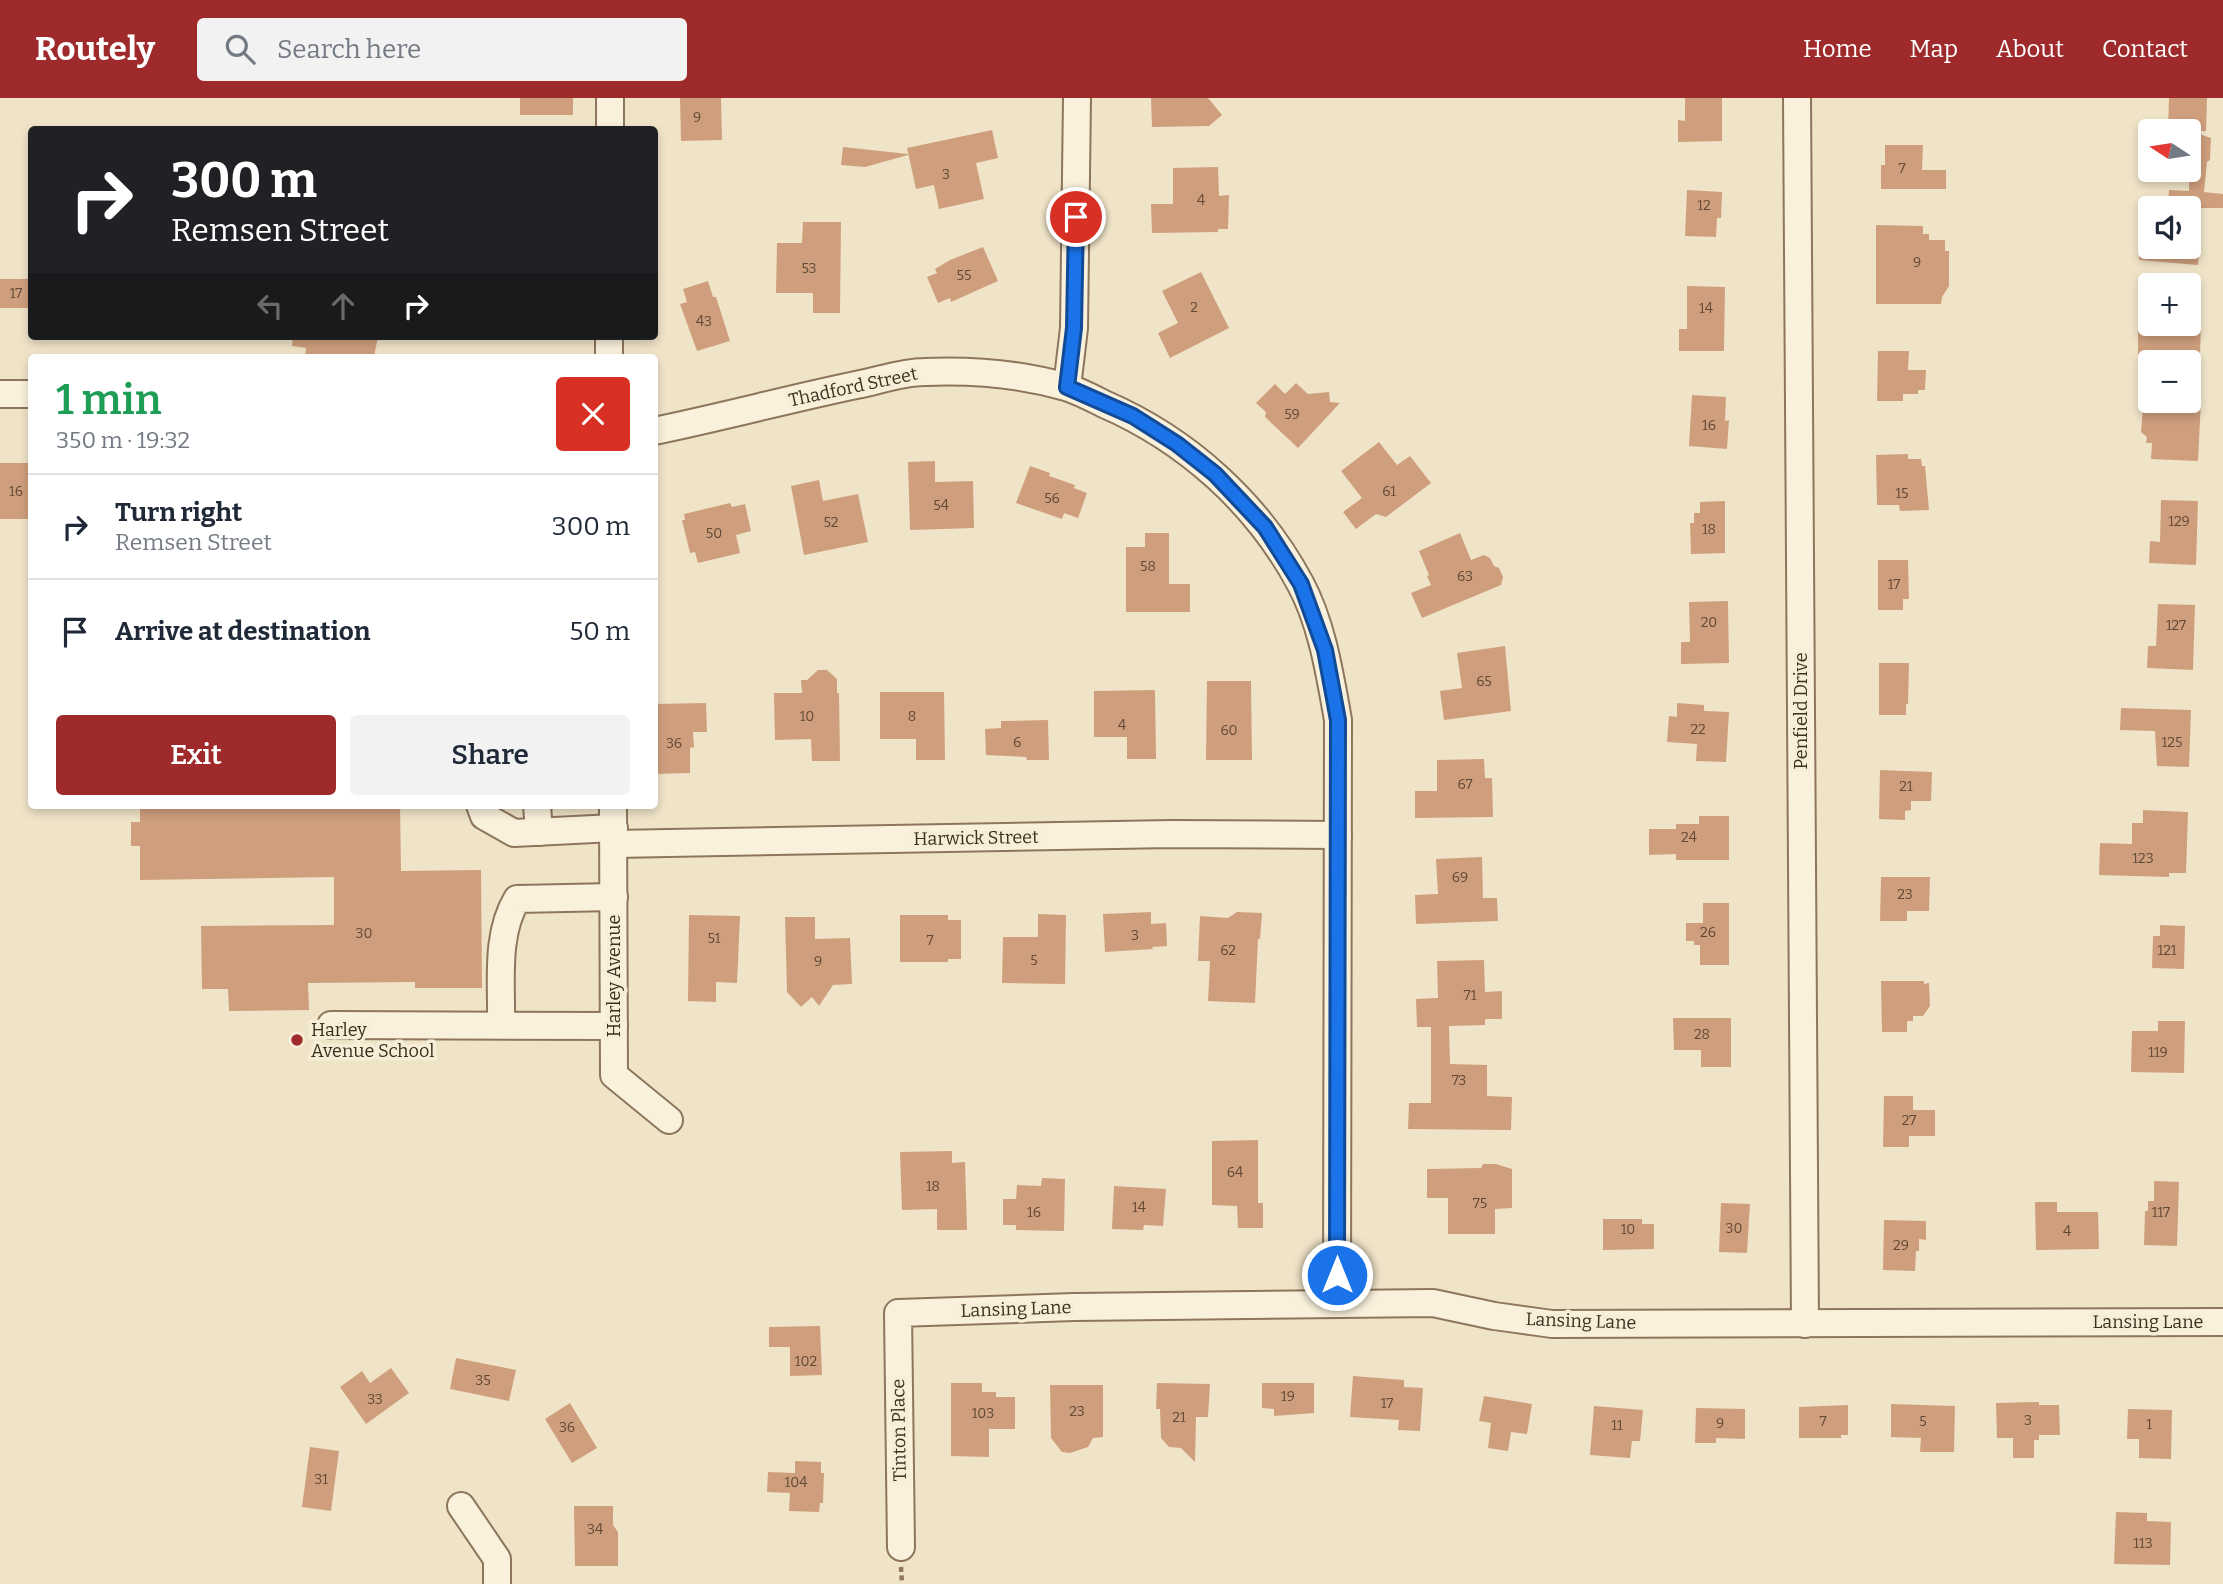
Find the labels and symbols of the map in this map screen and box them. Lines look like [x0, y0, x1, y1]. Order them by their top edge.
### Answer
house number: 9 [693, 109, 701, 126]
north arrow [2138, 119, 2202, 182]
house number: 7 [1898, 160, 1906, 177]
house number: 3 [942, 166, 950, 183]
pin [1046, 187, 1106, 247]
house number: 4 [1197, 192, 1205, 209]
house number: 12 [1697, 197, 1711, 214]
house number: 9 [1913, 254, 1921, 271]
house number: 53 [801, 260, 817, 277]
house number: 55 [957, 267, 971, 284]
house number: 17 [10, 285, 22, 302]
house number: 2 [1190, 299, 1198, 316]
house number: 14 [1699, 300, 1713, 317]
house number: 43 [696, 313, 712, 330]
street label: Thadford Street [787, 363, 920, 411]
house number: 59 [1284, 406, 1300, 423]
house number: 16 [1702, 417, 1716, 434]
house number: 16 [9, 483, 23, 500]
house number: 61 [1382, 483, 1396, 500]
house number: 15 [1895, 485, 1909, 502]
house number: 56 [1044, 490, 1060, 507]
house number: 54 [933, 497, 949, 514]
house number: 129 [2168, 513, 2190, 530]
house number: 52 [824, 514, 838, 531]
house number: 18 [1702, 521, 1716, 538]
house number: 50 [706, 525, 722, 542]
house number: 58 [1140, 558, 1156, 575]
house number: 63 [1457, 568, 1473, 585]
house number: 17 [1888, 576, 1900, 593]
house number: 20 [1701, 614, 1717, 631]
house number: 127 [2166, 617, 2186, 634]
street label: Penfield Drive [1790, 652, 1812, 770]
house number: 65 [1476, 673, 1492, 690]
house number: 10 [800, 708, 814, 725]
house number: 8 [908, 708, 916, 725]
house number: 4 [1118, 717, 1126, 734]
house number: 22 [1690, 721, 1706, 738]
house number: 60 [1220, 722, 1238, 739]
house number: 6 [1013, 734, 1021, 751]
house number: 125 [2162, 734, 2182, 751]
house number: 36 [666, 735, 682, 752]
house number: 67 [1457, 776, 1473, 793]
house number: 21 [1899, 778, 1913, 795]
street label: Harwick Street [913, 826, 1039, 850]
house number: 24 [1681, 829, 1697, 846]
house number: 123 [2132, 850, 2154, 867]
house number: 69 [1452, 869, 1468, 886]
house number: 23 [1897, 886, 1913, 903]
street label: Harley Avenue [603, 915, 625, 1037]
house number: 26 [1700, 924, 1716, 941]
house number: 30 [356, 925, 372, 942]
house number: 3 [1131, 927, 1139, 944]
house number: 51 [708, 930, 721, 947]
house number: 7 [926, 932, 934, 949]
house number: 62 [1220, 942, 1236, 959]
house number: 121 [2158, 942, 2177, 959]
house number: 5 [1030, 952, 1038, 969]
house number: 9 [814, 953, 822, 970]
house number: 71 [1464, 987, 1477, 1004]
place label: Harley Avenue School [311, 1019, 434, 1062]
house number: 28 [1694, 1026, 1710, 1043]
marker: Harley Avenue School [289, 1032, 305, 1048]
house number: 119 [2148, 1044, 2168, 1061]
house number: 73 [1452, 1072, 1466, 1089]
house number: 27 [1902, 1112, 1916, 1129]
house number: 64 [1227, 1164, 1243, 1181]
house number: 18 [926, 1178, 940, 1195]
house number: 75 [1473, 1195, 1487, 1212]
house number: 14 [1132, 1199, 1146, 1216]
house number: 16 [1027, 1204, 1041, 1221]
house number: 117 [2152, 1204, 2170, 1221]
house number: 30 [1726, 1220, 1742, 1237]
house number: 10 [1621, 1221, 1635, 1238]
house number: 4 [2063, 1223, 2071, 1240]
house number: 29 [1893, 1237, 1909, 1254]
position arrow [1300, 1238, 1374, 1312]
street label: Lansing Lane [960, 1296, 1072, 1322]
street label: Lansing Lane [1525, 1308, 1637, 1334]
street label: Lansing Lane [2093, 1311, 2203, 1333]
house number: 102 [795, 1353, 817, 1370]
house number: 35 [475, 1372, 491, 1389]
street label: Tinton Place [887, 1379, 911, 1481]
house number: 19 [1281, 1388, 1295, 1405]
house number: 33 [367, 1391, 383, 1408]
house number: 17 [1381, 1395, 1393, 1412]
house number: 23 [1069, 1403, 1085, 1420]
house number: 103 [972, 1405, 994, 1422]
house number: 21 [1172, 1409, 1186, 1426]
house number: 3 [2024, 1412, 2032, 1429]
house number: 7 [1819, 1413, 1827, 1430]
house number: 5 [1919, 1413, 1927, 1430]
house number: 9 [1716, 1415, 1724, 1432]
house number: 1 [2146, 1416, 2152, 1433]
house number: 11 [1611, 1417, 1623, 1434]
house number: 36 [559, 1419, 575, 1436]
house number: 31 [314, 1471, 328, 1488]
house number: 104 [785, 1474, 807, 1491]
house number: 34 [587, 1521, 603, 1538]
house number: 113 [2133, 1535, 2153, 1552]

